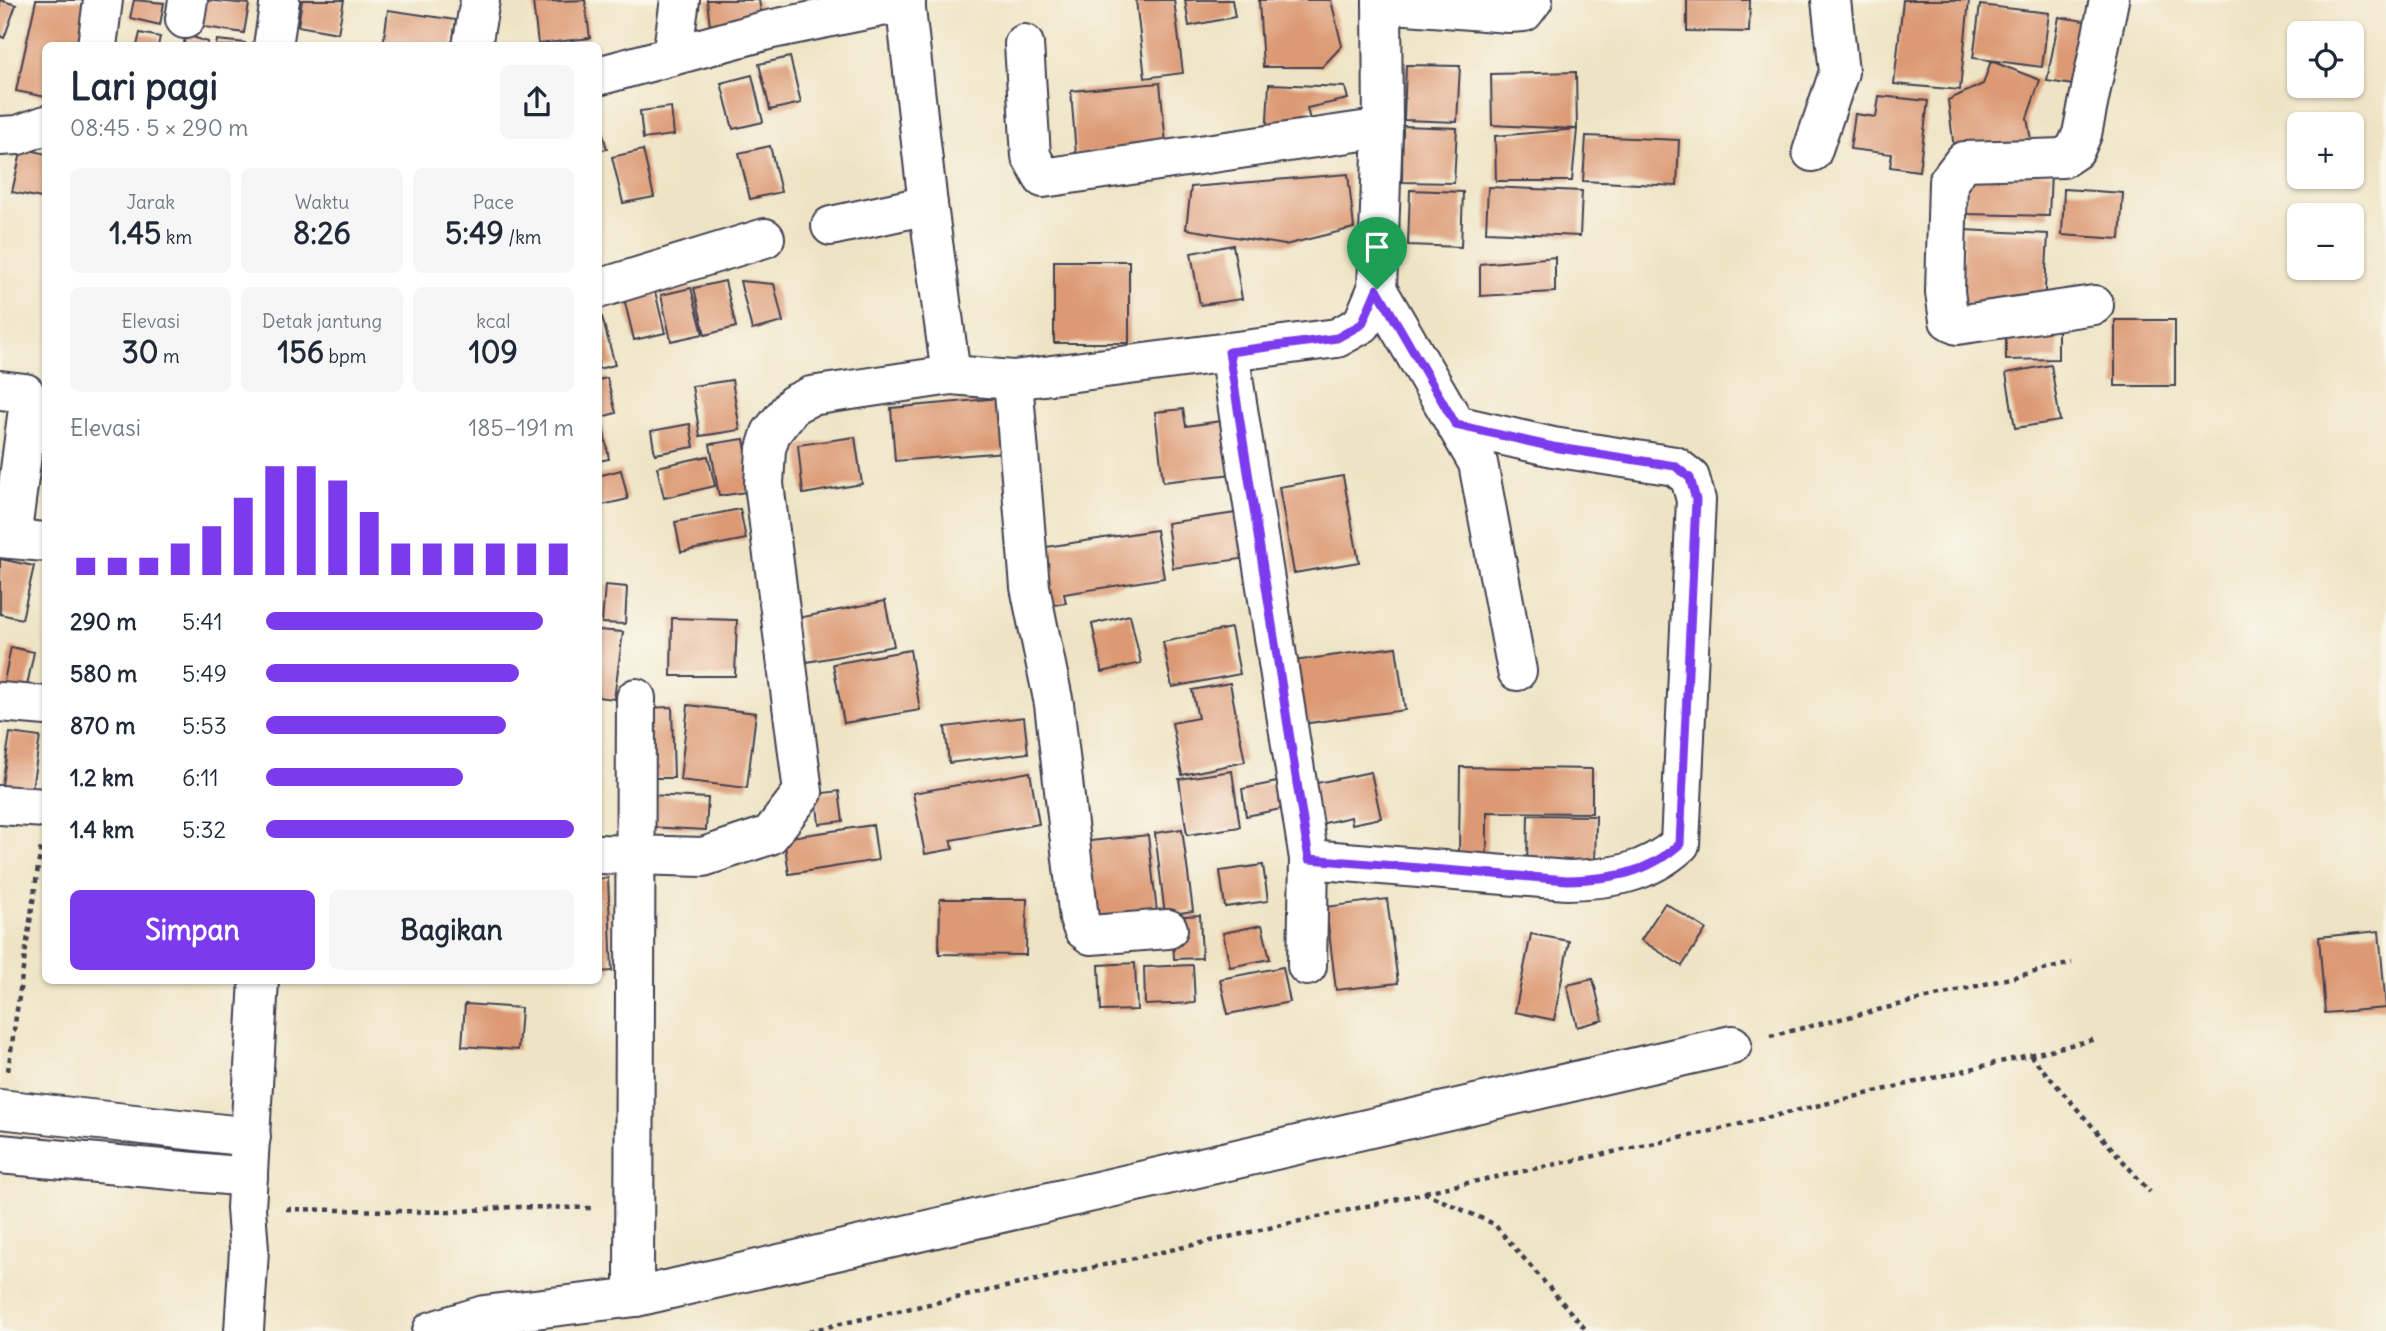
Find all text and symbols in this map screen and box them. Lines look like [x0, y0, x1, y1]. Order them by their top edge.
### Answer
map controls [2287, 21, 2364, 280]
button: locate [2287, 21, 2364, 98]
text: Lari pagi [70, 63, 218, 110]
button: share [500, 65, 574, 139]
button: + [2287, 112, 2364, 189]
text: 08:45 · 5 × 290 m [70, 113, 249, 142]
text: Jarak [126, 190, 175, 214]
text: Waktu [295, 190, 349, 214]
text: Pace [473, 190, 514, 214]
button: − [2287, 203, 2364, 280]
text: 1.45 [109, 214, 161, 252]
text: 8:26 [293, 214, 351, 252]
text: 5:49 [445, 214, 504, 252]
pin [1347, 217, 1407, 289]
text: km [161, 225, 192, 249]
text: /km [504, 225, 542, 249]
icon: arrive [1358, 228, 1396, 266]
text: Elevasi [121, 309, 180, 333]
text: Detak jantung [262, 309, 382, 333]
text: kcal [476, 309, 510, 333]
text: 30 [122, 333, 158, 371]
text: 156 [277, 333, 324, 371]
text: 109 [469, 333, 518, 371]
text: m [158, 344, 180, 368]
text: bpm [324, 344, 366, 368]
text: Elevasi [70, 413, 141, 442]
text: 185–191 m [468, 413, 574, 442]
text: 290 m [70, 607, 137, 636]
text: 5:41 [182, 607, 223, 636]
text: 580 m [70, 659, 137, 688]
text: 5:49 [182, 659, 227, 688]
text: 870 m [70, 711, 135, 740]
text: 5:53 [182, 711, 227, 740]
text: 1.2 km [70, 763, 134, 792]
text: 6:11 [182, 763, 219, 792]
text: 1.4 km [70, 815, 134, 844]
text: 5:32 [182, 815, 226, 844]
button: Simpan [70, 890, 315, 970]
button: Bagikan [329, 890, 574, 970]

